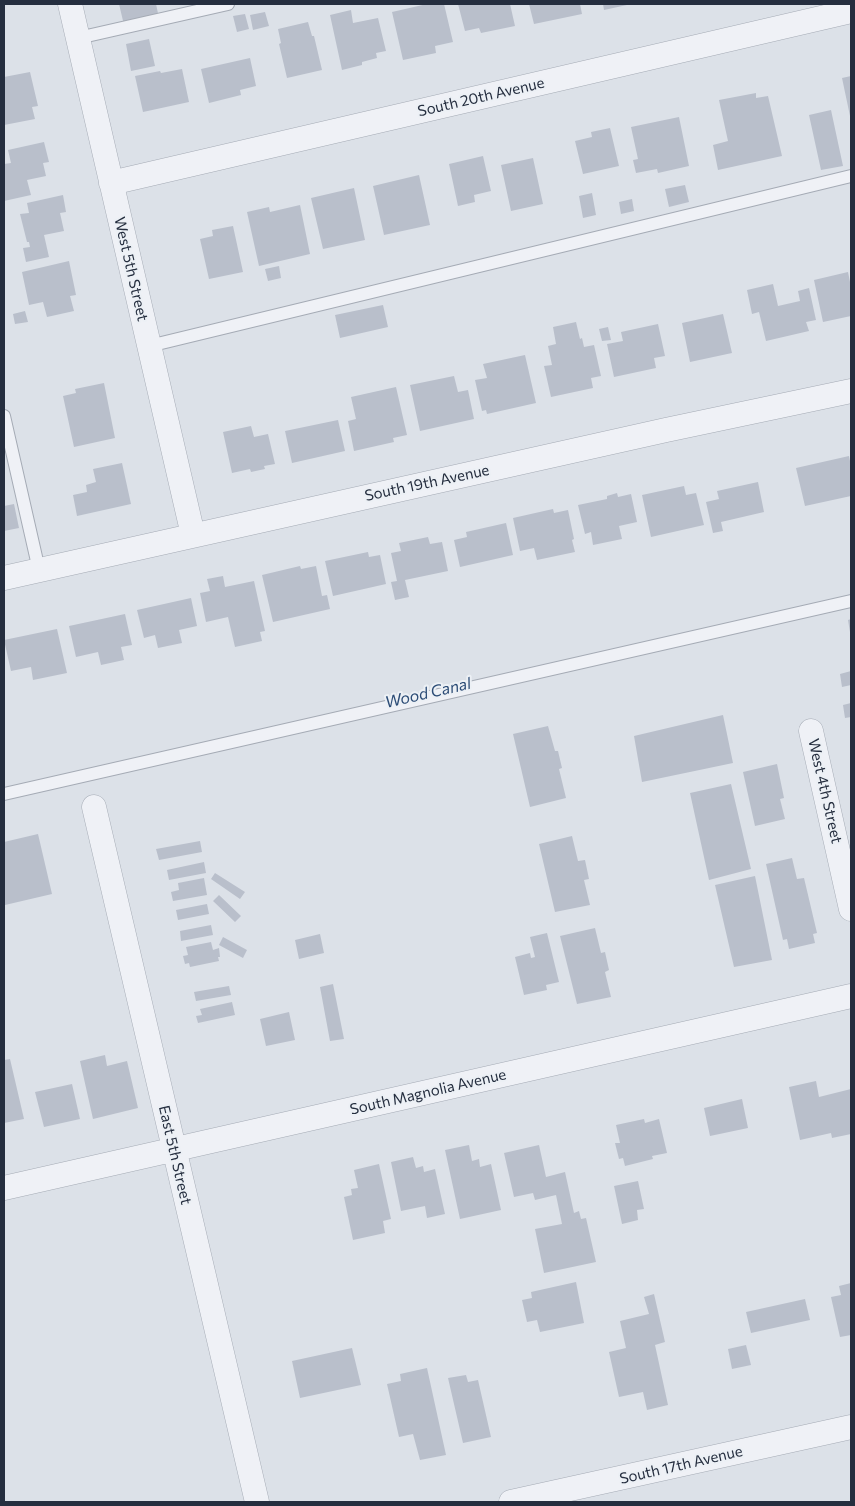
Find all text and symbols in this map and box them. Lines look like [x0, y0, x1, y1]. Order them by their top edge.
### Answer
street label: South 20th Avenue [416, 74, 546, 120]
street label: West 5th Street [110, 215, 152, 323]
street label: South 19th Avenue [363, 461, 491, 505]
water label: Wood Canal [383, 674, 473, 712]
street label: West 4th Street [804, 737, 846, 845]
street label: South Magnolia Avenue [348, 1065, 508, 1119]
street label: East 5th Street [155, 1104, 195, 1206]
street label: South 17th Avenue [618, 1442, 744, 1488]

